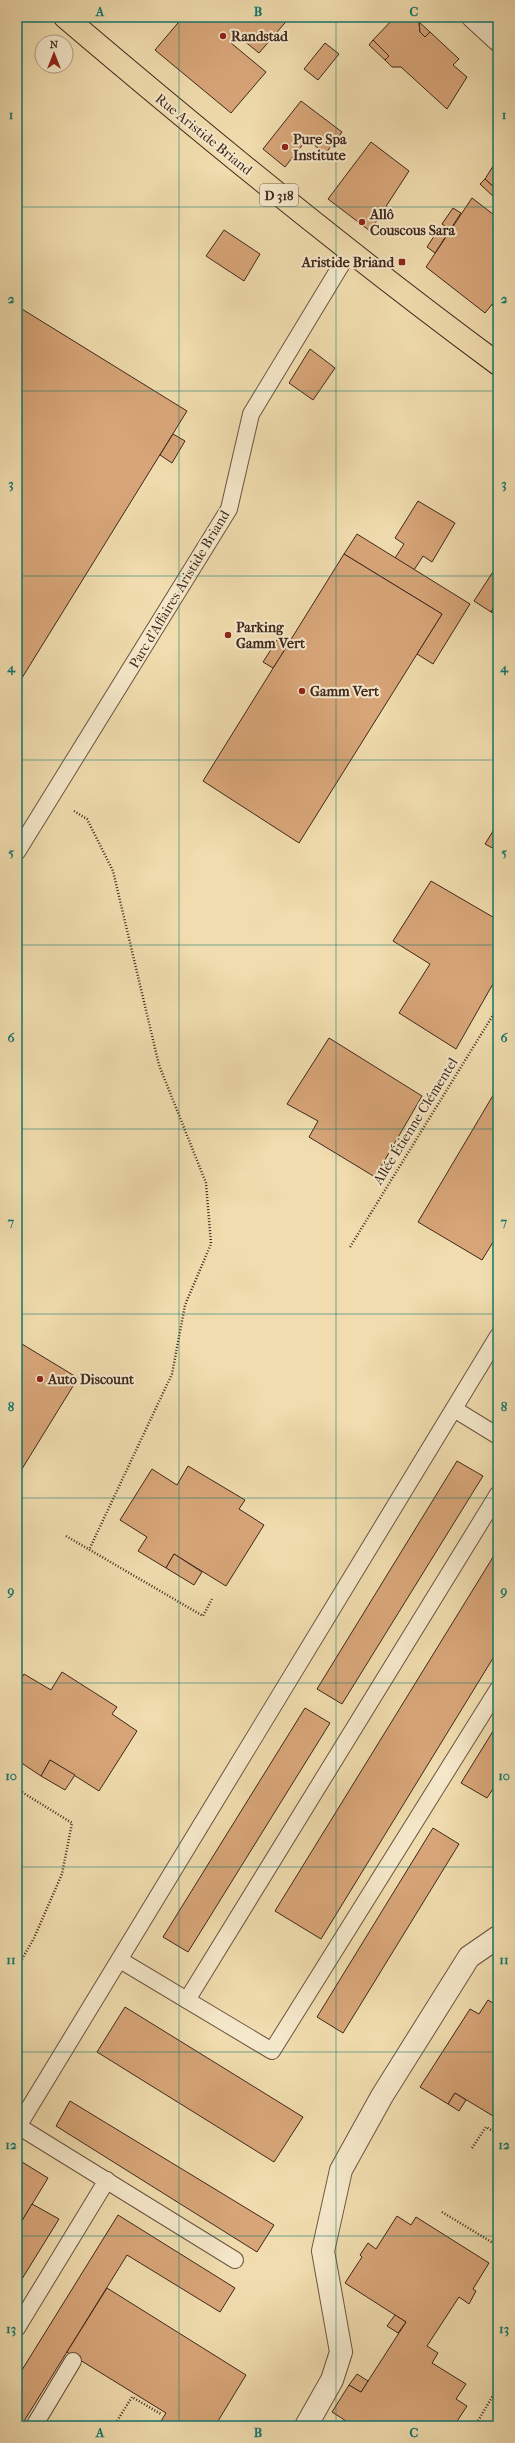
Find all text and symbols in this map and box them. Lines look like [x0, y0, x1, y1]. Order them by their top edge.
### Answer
text: A [95, 4, 105, 19]
text: B [254, 4, 263, 19]
text: C [410, 4, 419, 19]
place label: Randstad [231, 28, 289, 45]
marker: Randstad [218, 31, 228, 41]
north arrow [34, 34, 74, 74]
text: N [50, 38, 59, 51]
street label: Rue Aristide Briand [152, 90, 256, 179]
text: 1 [9, 107, 14, 122]
text: 1 [502, 107, 507, 122]
place label: Pure Spa Institute [293, 131, 347, 164]
marker: Pure Spa Institute [280, 142, 290, 152]
road number: D 318 [260, 184, 298, 206]
place label: Allô Couscous Sara [369, 206, 455, 239]
marker: Allô Couscous Sara [357, 217, 367, 227]
place label: Aristide Briand [301, 254, 395, 271]
marker: Aristide Briand [397, 257, 407, 267]
text: 2 [8, 291, 15, 306]
text: 2 [501, 291, 508, 306]
text: 3 [8, 476, 14, 492]
text: 3 [501, 476, 507, 492]
street label: Parc d'Affaires Aristide Briand [126, 507, 234, 671]
place label: Parking Gamm Vert [236, 619, 306, 652]
marker: Parking Gamm Vert [223, 630, 233, 640]
text: 4 [6, 660, 16, 676]
text: 4 [499, 660, 509, 676]
place label: Gamm Vert [310, 683, 380, 700]
marker: Gamm Vert [297, 686, 307, 696]
text: 5 [8, 845, 14, 860]
text: 5 [501, 845, 507, 860]
text: 6 [7, 1030, 15, 1045]
text: 6 [500, 1030, 508, 1045]
street label: Allée Étienne Clémentel [368, 1054, 462, 1189]
text: 7 [7, 1214, 15, 1229]
text: 7 [500, 1214, 508, 1229]
place label: Auto Discount [47, 1371, 135, 1388]
marker: Auto Discount [35, 1374, 45, 1384]
text: 8 [8, 1399, 15, 1414]
text: 8 [501, 1399, 508, 1414]
text: 9 [7, 1583, 15, 1599]
text: 9 [500, 1583, 508, 1599]
text: 10 [5, 1768, 17, 1783]
text: 10 [498, 1768, 510, 1783]
text: 11 [6, 1952, 16, 1967]
text: 11 [499, 1952, 509, 1967]
text: 12 [5, 2137, 17, 2152]
text: 12 [498, 2137, 510, 2152]
text: 13 [6, 2321, 16, 2337]
text: 13 [499, 2321, 509, 2337]
text: A [95, 2425, 105, 2440]
text: B [254, 2425, 263, 2440]
text: C [410, 2425, 419, 2440]

